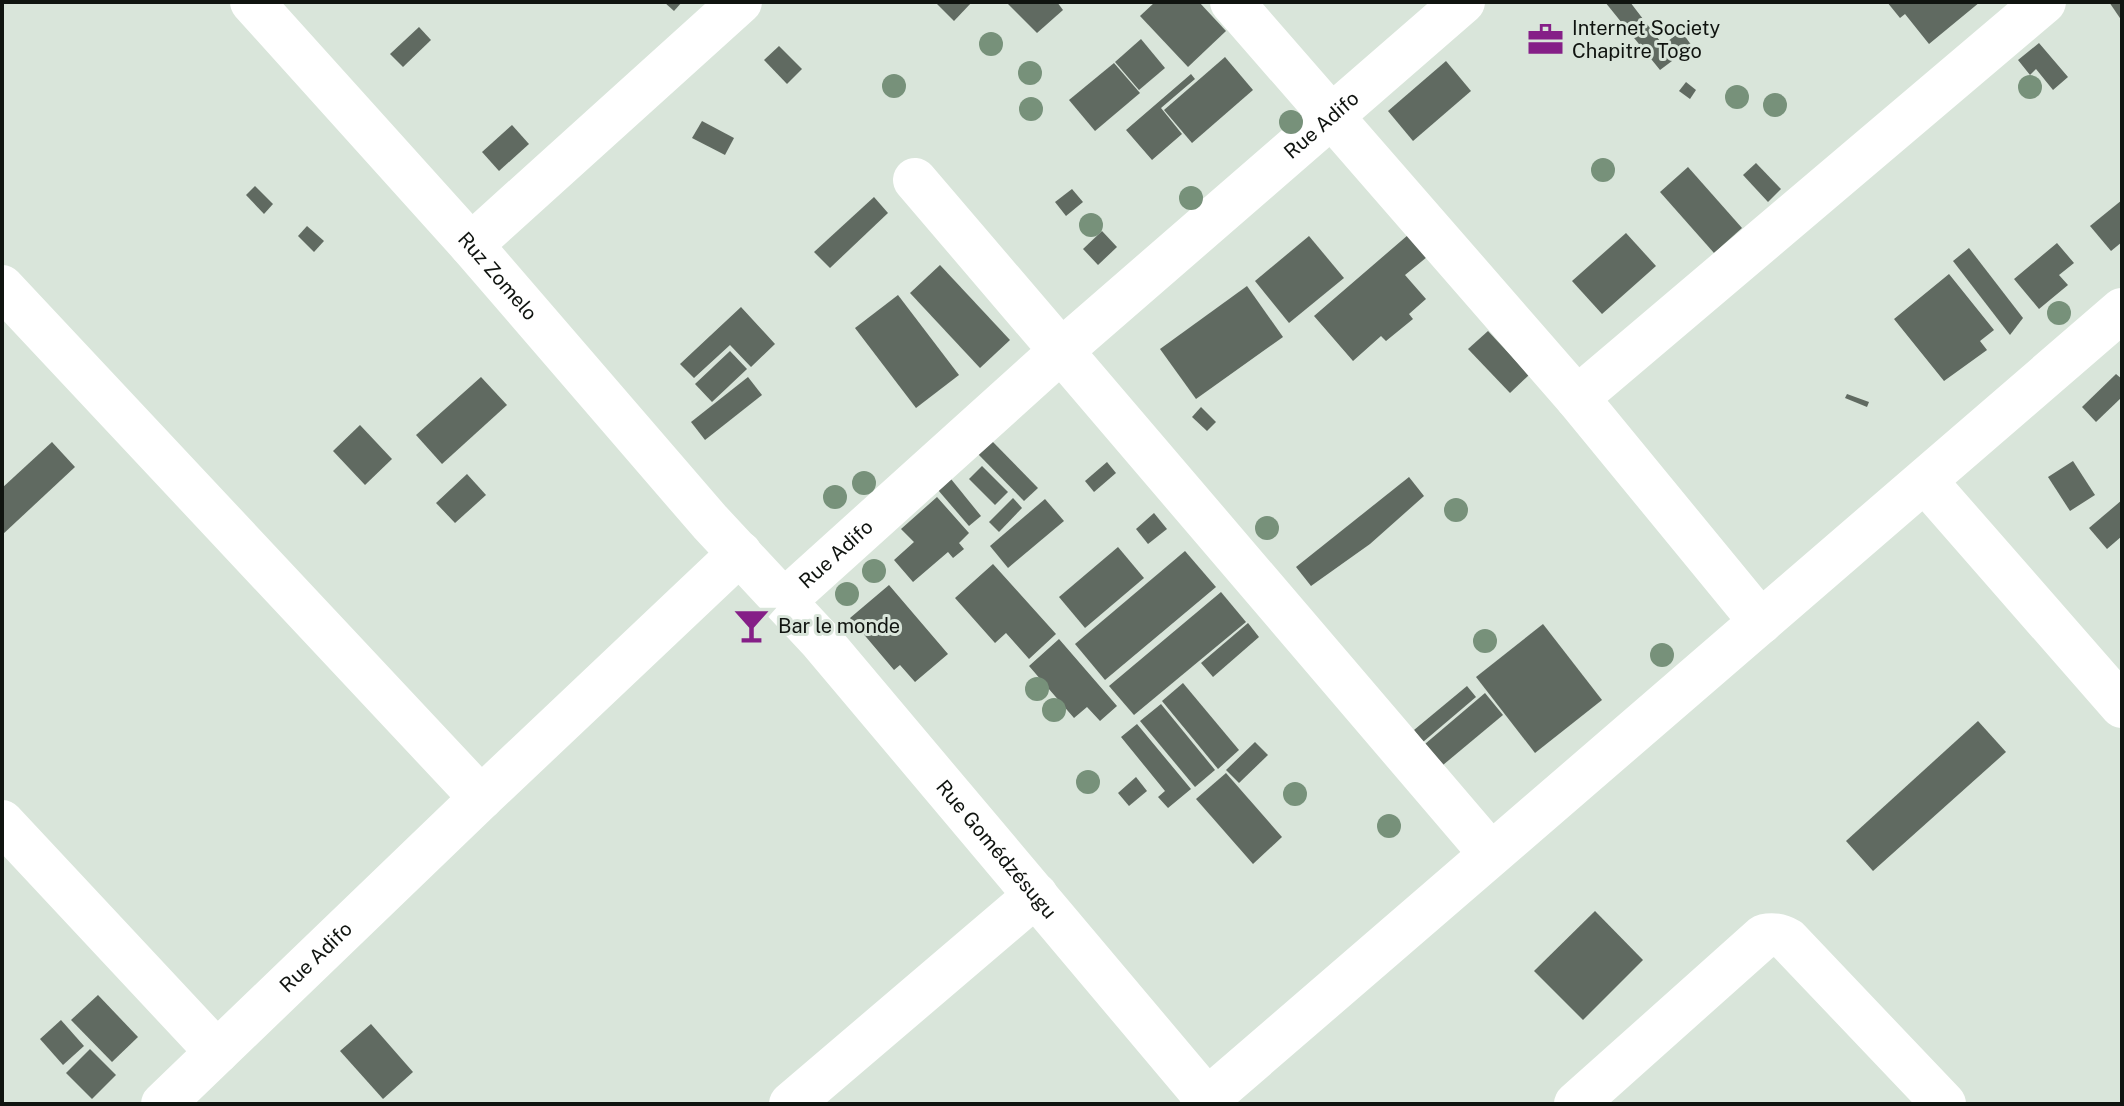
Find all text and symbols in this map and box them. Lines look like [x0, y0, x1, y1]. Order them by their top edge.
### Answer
place label: Internet Society Chapitre Togo [1572, 16, 1721, 63]
office icon: Internet Society Chapitre Togo [1527, 21, 1565, 59]
street label: Rue Adifo [1279, 86, 1364, 164]
street label: Ruz Zomelo [453, 227, 542, 325]
street label: Rue Adifo [794, 515, 878, 594]
bar icon: Bar le monde [733, 607, 771, 645]
place label: Bar le monde [778, 614, 900, 638]
street label: Rue Gomédzésugu [931, 775, 1062, 923]
street label: Rue Adifo [275, 917, 357, 997]

